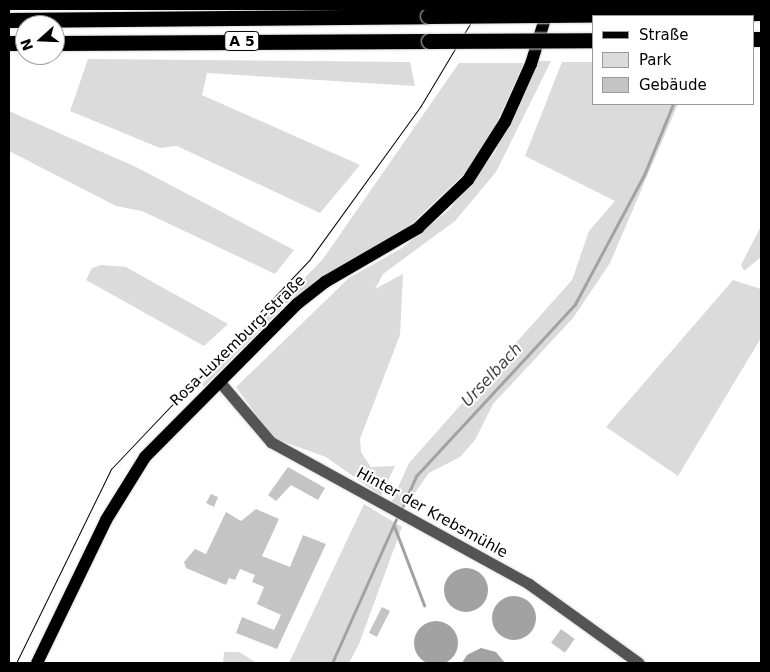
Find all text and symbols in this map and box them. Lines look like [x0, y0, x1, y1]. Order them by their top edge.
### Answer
north arrow [15, 15, 65, 65]
legend [592, 15, 755, 105]
text: Straße [639, 26, 688, 44]
road number: A 5 [223, 29, 261, 52]
text: N [17, 37, 36, 53]
text: Park [639, 51, 671, 69]
text: Gebäude [639, 76, 707, 94]
street label: Rosa-Luxemburg-Straße [167, 272, 309, 410]
water label: Urselbach [458, 339, 526, 411]
street label: Hinter der Krebsmühle [353, 464, 511, 562]

